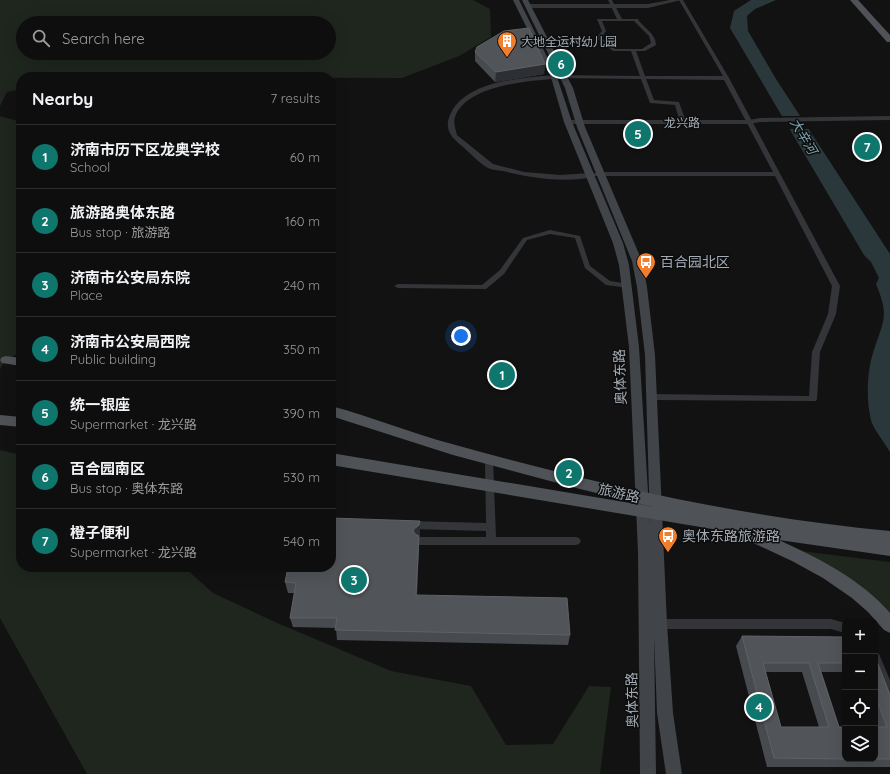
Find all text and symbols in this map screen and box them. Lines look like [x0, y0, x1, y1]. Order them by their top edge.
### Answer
search box [16, 16, 336, 60]
icon: search [30, 27, 52, 49]
text: Search here [62, 29, 145, 48]
building icon: 大地全运村幼儿园 [496, 30, 518, 58]
place label: 大地全运村幼儿园 [521, 34, 617, 49]
pin: 6 [548, 49, 574, 79]
text: Nearby [32, 88, 93, 109]
text: 7 results [271, 90, 320, 106]
street label: 龙兴路 [664, 115, 700, 130]
water label: 大辛河 [787, 115, 822, 159]
pin: 5 [625, 119, 651, 149]
pin: 7 [854, 132, 880, 162]
text: 济南市历下区龙奥学校 [70, 140, 220, 159]
text: 1 [42, 149, 48, 165]
text: 60 m [290, 149, 320, 165]
text: School [70, 159, 110, 175]
text: 旅游路奥体东路 [70, 203, 175, 222]
text: 2 [41, 213, 49, 229]
text: 160 m [285, 213, 320, 229]
text: Bus stop · 旅游路 [70, 224, 170, 240]
bus stop icon: 百合园北区 [635, 251, 657, 279]
place label: 百合园北区 [660, 253, 730, 271]
text: 济南市公安局东院 [70, 268, 190, 287]
text: 3 [42, 277, 48, 293]
text: 240 m [283, 277, 320, 293]
text: Place [70, 287, 103, 303]
your location [451, 326, 471, 346]
text: 济南市公安局西院 [70, 332, 190, 351]
text: 4 [41, 341, 49, 357]
text: 350 m [283, 341, 320, 357]
street label: 奥体东路 [610, 349, 630, 405]
text: Public building [70, 351, 156, 367]
pin: 1 [489, 360, 515, 390]
text: 统一银座 [70, 395, 130, 414]
text: 5 [41, 405, 49, 421]
text: 390 m [283, 405, 320, 421]
text: Supermarket · 龙兴路 [70, 416, 197, 432]
pin: 2 [556, 458, 582, 488]
text: 百合园南区 [70, 459, 145, 478]
text: 6 [41, 469, 49, 485]
text: 530 m [283, 469, 320, 485]
text: Bus stop · 奥体东路 [70, 480, 183, 496]
street label: 旅游路 [597, 480, 641, 506]
text: 橙子便利 [70, 523, 130, 542]
bus stop icon: 奥体东路旅游路 [657, 525, 679, 553]
place label: 奥体东路旅游路 [682, 527, 780, 545]
text: 7 [41, 533, 49, 549]
text: 540 m [283, 533, 320, 549]
text: Supermarket · 龙兴路 [70, 544, 197, 560]
pin: 3 [341, 565, 367, 595]
map controls [842, 618, 878, 762]
button: + [842, 618, 878, 654]
button: − [842, 654, 878, 690]
street label: 奥体东路 [623, 672, 641, 728]
button: locate [842, 690, 878, 726]
pin: 4 [746, 692, 772, 722]
button: layers [842, 726, 878, 762]

